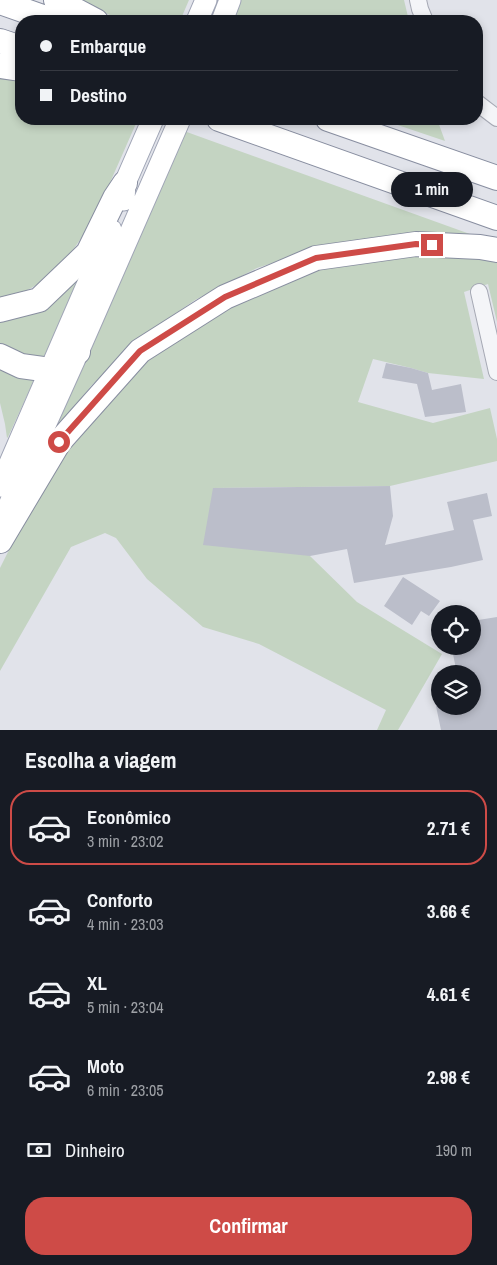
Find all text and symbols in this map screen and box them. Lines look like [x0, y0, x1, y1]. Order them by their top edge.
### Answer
text: Embarque [70, 33, 146, 59]
text: Destino [70, 82, 127, 108]
callout: 1 min [391, 172, 473, 208]
text: 1 min [415, 178, 449, 200]
route end [421, 234, 443, 256]
route start [48, 431, 70, 453]
map controls [431, 605, 481, 715]
button: locate [431, 605, 481, 655]
button: layers [431, 665, 481, 715]
text: Escolha a viagem [25, 745, 176, 775]
text: Econômico [87, 804, 171, 830]
icon: car [27, 805, 72, 850]
text: 2.71 € [427, 815, 470, 841]
text: 3 min · 23:02 [87, 830, 164, 852]
text: Conforto [87, 887, 153, 913]
icon: car [27, 888, 72, 933]
text: 3.66 € [427, 898, 470, 924]
text: 4 min · 23:03 [87, 913, 164, 935]
text: XL [87, 970, 107, 996]
icon: car [27, 971, 72, 1016]
text: 4.61 € [427, 981, 470, 1007]
text: 5 min · 23:04 [87, 996, 164, 1018]
text: Moto [87, 1053, 124, 1079]
icon: car [27, 1054, 72, 1099]
text: 2.98 € [427, 1064, 470, 1090]
text: 6 min · 23:05 [87, 1079, 164, 1101]
icon: cash [25, 1136, 53, 1164]
text: Dinheiro [65, 1137, 125, 1163]
text: 190 m [436, 1139, 472, 1161]
button: Confirmar [25, 1197, 472, 1255]

